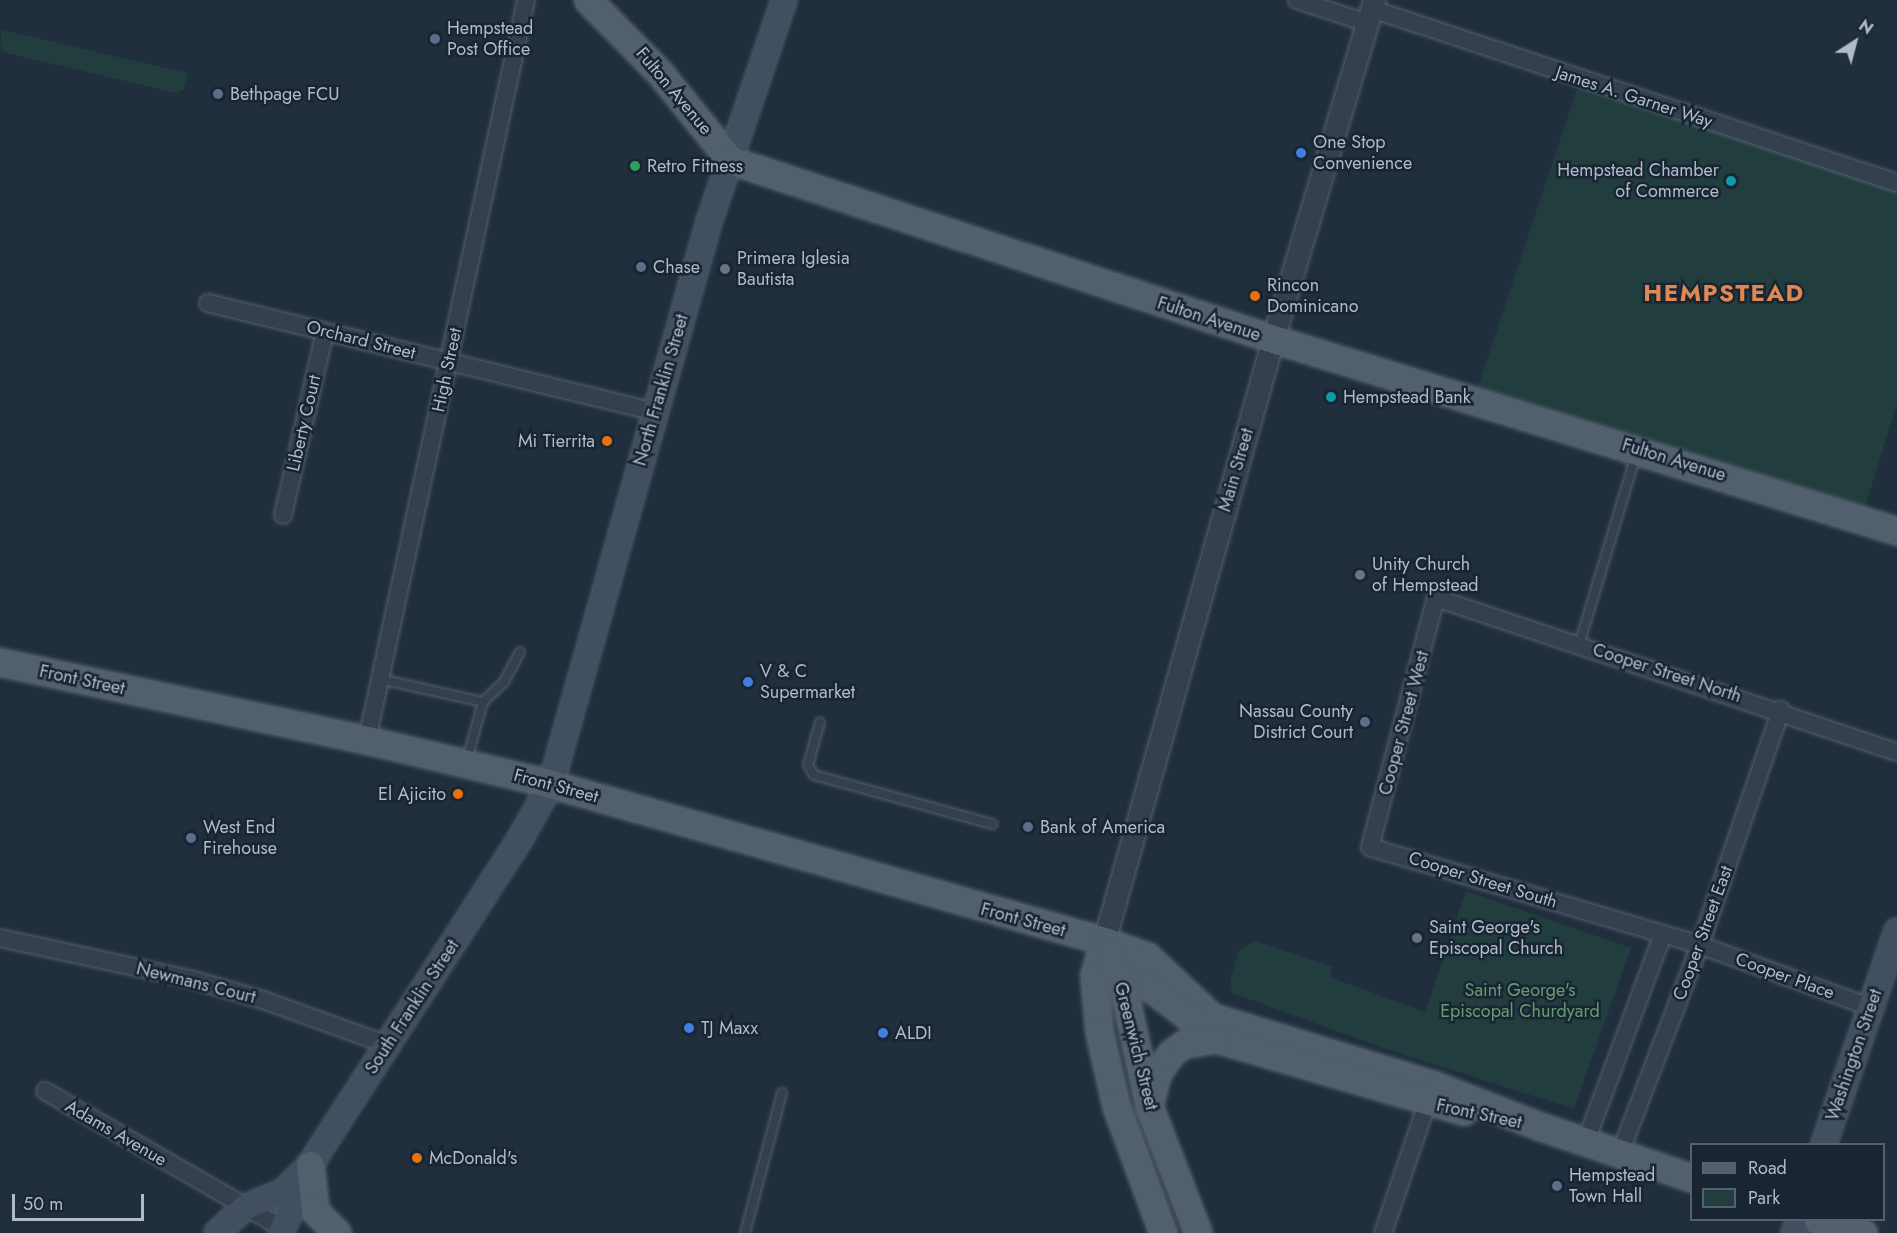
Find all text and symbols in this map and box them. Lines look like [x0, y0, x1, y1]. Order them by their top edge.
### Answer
north arrow [1825, 12, 1885, 72]
text: N [1854, 14, 1878, 40]
place label: Hempstead Post Office [447, 18, 533, 60]
marker: Hempstead Post Office [428, 32, 442, 46]
street label: Fulton Avenue [631, 43, 717, 139]
street label: James A. Garner Way [1553, 61, 1715, 133]
place label: Bethpage FCU [230, 83, 340, 105]
marker: Bethpage FCU [211, 87, 225, 101]
place label: One Stop Convenience [1313, 132, 1412, 174]
marker: One Stop Convenience [1294, 146, 1308, 160]
place label: Retro Fitness [647, 155, 743, 177]
marker: Retro Fitness [628, 159, 642, 173]
place label: Hempstead Chamber of Commerce [1557, 160, 1719, 202]
marker: Hempstead Chamber of Commerce [1724, 174, 1738, 188]
place label: Primera Iglesia Bautista [737, 248, 850, 290]
place label: Chase [653, 256, 700, 278]
marker: Chase [634, 260, 648, 274]
marker: Primera Iglesia Bautista [718, 262, 732, 276]
place label: Rincon Dominicano [1267, 275, 1358, 318]
district label: HEMPSTEAD [1643, 279, 1805, 307]
marker: Rincon Dominicano [1248, 289, 1262, 303]
street label: Fulton Avenue [1155, 292, 1263, 346]
street label: North Franklin Street [629, 312, 693, 468]
street label: Orchard Street [304, 316, 418, 364]
street label: High Street [428, 326, 466, 414]
street label: Liberty Court [282, 373, 326, 473]
place label: Hempstead Bank [1343, 386, 1471, 408]
marker: Hempstead Bank [1324, 390, 1338, 404]
street label: Main Street [1214, 426, 1258, 514]
place label: Mi Tierrita [518, 430, 595, 452]
marker: Mi Tierrita [600, 434, 614, 448]
street label: Fulton Avenue [1620, 434, 1728, 486]
place label: Unity Church of Hempstead [1372, 554, 1479, 596]
marker: Unity Church of Hempstead [1353, 568, 1367, 582]
street label: Cooper Street North [1590, 639, 1744, 707]
street label: Cooper Street West [1374, 648, 1434, 798]
street label: Front Street [37, 660, 127, 700]
place label: V & C Supermarket [760, 661, 855, 704]
marker: V & C Supermarket [741, 675, 755, 689]
place label: Nassau County District Court [1239, 701, 1353, 744]
marker: Nassau County District Court [1358, 715, 1372, 729]
street label: Front Street [511, 764, 601, 808]
place label: El Ajicito [378, 783, 446, 805]
marker: El Ajicito [451, 787, 465, 801]
place label: Bank of America [1040, 816, 1165, 838]
place label: West End Firehouse [203, 817, 277, 860]
marker: Bank of America [1021, 820, 1035, 834]
marker: West End Firehouse [184, 831, 198, 845]
street label: Cooper Street South [1406, 847, 1560, 913]
street label: Cooper Street East [1669, 863, 1737, 1003]
street label: Front Street [978, 898, 1068, 942]
place label: Saint George's Episcopal Church [1429, 917, 1563, 960]
marker: Saint George's Episcopal Church [1410, 931, 1424, 945]
street label: South Franklin Street [361, 936, 463, 1078]
street label: Cooper Place [1733, 948, 1837, 1004]
street label: Newmans Court [134, 958, 258, 1008]
street label: Greenwich Street [1110, 980, 1162, 1112]
park label: Saint George's Episcopal Churdyard [1440, 980, 1600, 1022]
street label: Washington Street [1821, 986, 1887, 1124]
place label: TJ Maxx [701, 1017, 758, 1039]
marker: TJ Maxx [682, 1021, 696, 1035]
place label: ALDI [895, 1022, 932, 1044]
marker: ALDI [876, 1026, 890, 1040]
street label: Front Street [1434, 1094, 1524, 1134]
street label: Adams Avenue [61, 1095, 171, 1171]
legend [1690, 1143, 1885, 1221]
place label: McDonald's [429, 1147, 517, 1169]
marker: McDonald's [410, 1151, 424, 1165]
text: Road [1748, 1155, 1787, 1181]
place label: Hempstead Town Hall [1569, 1165, 1655, 1208]
marker: Hempstead Town Hall [1550, 1179, 1564, 1193]
scale bar [15, 1182, 147, 1220]
text: Park [1748, 1185, 1780, 1211]
text: 50 m [23, 1191, 63, 1217]

